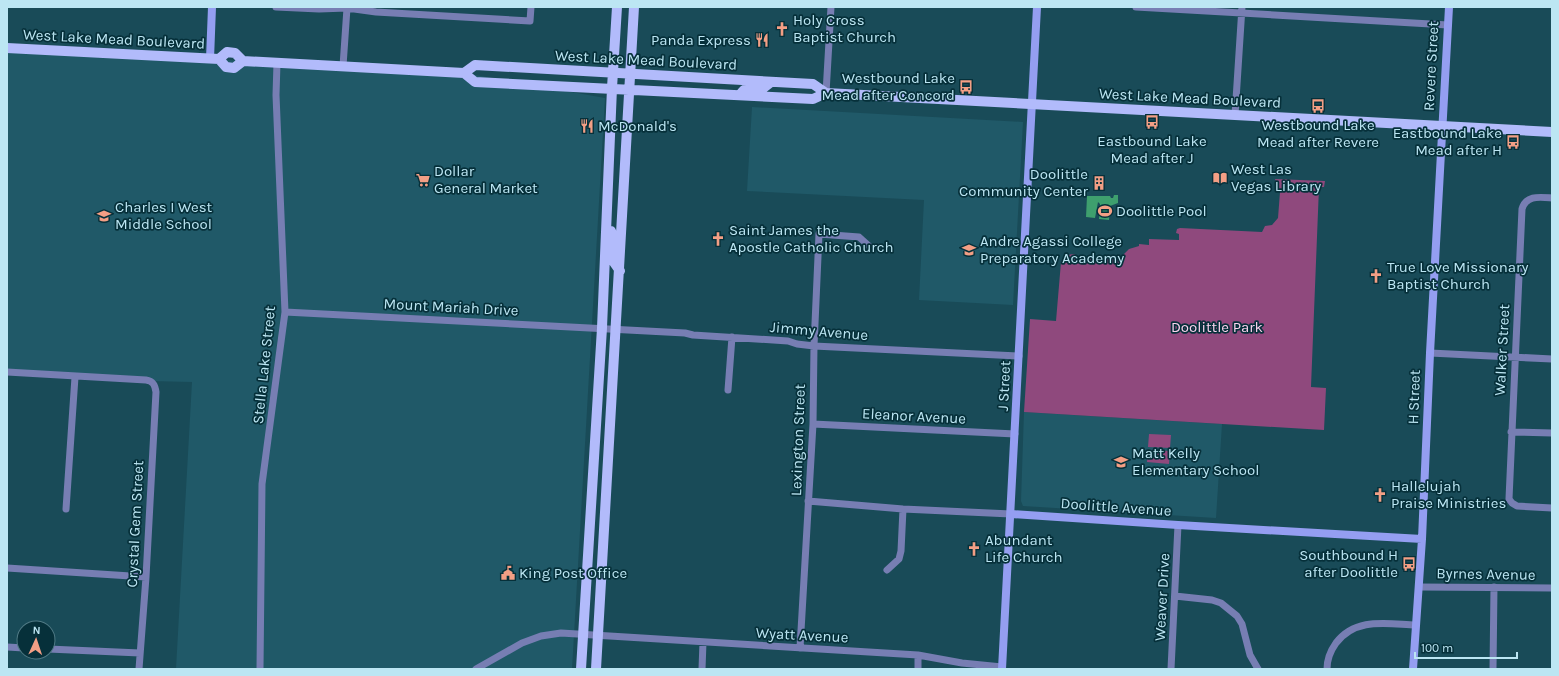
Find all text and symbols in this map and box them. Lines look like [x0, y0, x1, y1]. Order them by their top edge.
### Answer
place label: Holy Cross Baptist Church [793, 11, 896, 46]
street label: Revere Street [1420, 20, 1442, 111]
church icon: Holy Cross Baptist Church [774, 21, 790, 37]
street label: West Lake Mead Boulevard [22, 25, 206, 53]
place label: Panda Express [651, 31, 751, 49]
restaurant icon: Panda Express [754, 32, 770, 48]
street label: West Lake Mead Boulevard [554, 46, 738, 74]
place label: Westbound Lake Mead after Concord [821, 69, 955, 104]
bus stop icon: Westbound Lake Mead after Concord [958, 79, 974, 95]
street label: West Lake Mead Boulevard [1098, 84, 1282, 112]
bus stop icon: Westbound Lake Mead after Revere [1310, 98, 1326, 114]
bus stop icon: Eastbound Lake Mead after J [1144, 114, 1160, 130]
place label: Westbound Lake Mead after Revere [1257, 116, 1379, 151]
place label: McDonald's [598, 117, 677, 135]
restaurant icon: McDonald's [579, 118, 595, 134]
place label: Eastbound Lake Mead after H [1393, 124, 1502, 159]
place label: Eastbound Lake Mead after J [1097, 132, 1207, 167]
bus stop icon: Eastbound Lake Mead after H [1505, 134, 1521, 150]
place label: West Las Vegas Library [1231, 160, 1321, 195]
place label: Dollar General Market [434, 162, 538, 197]
place label: Doolittle Community Center [959, 165, 1089, 200]
library icon: West Las Vegas Library [1212, 170, 1228, 186]
supermarket icon: Dollar General Market [415, 172, 431, 188]
building icon: Doolittle Community Center [1091, 175, 1107, 191]
place label: Charles I West Middle School [115, 198, 213, 233]
place label: Doolittle Pool [1116, 202, 1207, 220]
sports icon: Doolittle Pool [1097, 203, 1113, 219]
school or university icon: Charles I West Middle School [96, 208, 112, 224]
place label: Saint James the Apostle Catholic Church [729, 221, 893, 256]
church icon: Saint James the Apostle Catholic Church [710, 231, 726, 247]
place label: Andre Agassi College Preparatory Academy [980, 232, 1124, 267]
school or university icon: Andre Agassi College Preparatory Academy [961, 242, 977, 258]
place label: True Love Missionary Baptist Church [1387, 258, 1529, 293]
church icon: True Love Missionary Baptist Church [1368, 268, 1384, 284]
street label: Mount Mariah Drive [383, 294, 519, 320]
street label: Walker Street [1491, 303, 1513, 396]
street label: Stella Lake Street [249, 305, 279, 425]
street label: Jimmy Avenue [769, 318, 869, 344]
park label: Doolittle Park [1171, 318, 1263, 336]
street label: J Street [994, 360, 1014, 412]
street label: H Street [1404, 369, 1424, 425]
street label: Lexington Street [787, 383, 809, 496]
street label: Eleanor Avenue [861, 404, 967, 428]
place label: Matt Kelly Elementary School [1132, 444, 1259, 479]
school or university icon: Matt Kelly Elementary School [1113, 454, 1129, 470]
street label: Crystal Gem Street [123, 460, 147, 588]
place label: Hallelujah Praise Ministries [1391, 477, 1506, 512]
church icon: Hallelujah Praise Ministries [1372, 487, 1388, 503]
street label: Doolittle Avenue [1060, 494, 1172, 520]
place label: Abundant Life Church [985, 531, 1062, 566]
church icon: Abundant Life Church [966, 541, 982, 557]
place label: Southbound H after Doolittle [1299, 546, 1398, 581]
street label: Weaver Drive [1151, 553, 1173, 641]
bus stop icon: Southbound H after Doolittle [1401, 556, 1417, 572]
place label: King Post Office [519, 564, 627, 582]
street label: Byrnes Avenue [1436, 564, 1536, 584]
public building icon: King Post Office [500, 565, 516, 581]
north arrow [16, 620, 56, 660]
text: N [32, 624, 41, 637]
street label: Wyatt Avenue [755, 624, 849, 646]
scale bar [1415, 634, 1517, 660]
text: 100 m [1421, 641, 1453, 655]

